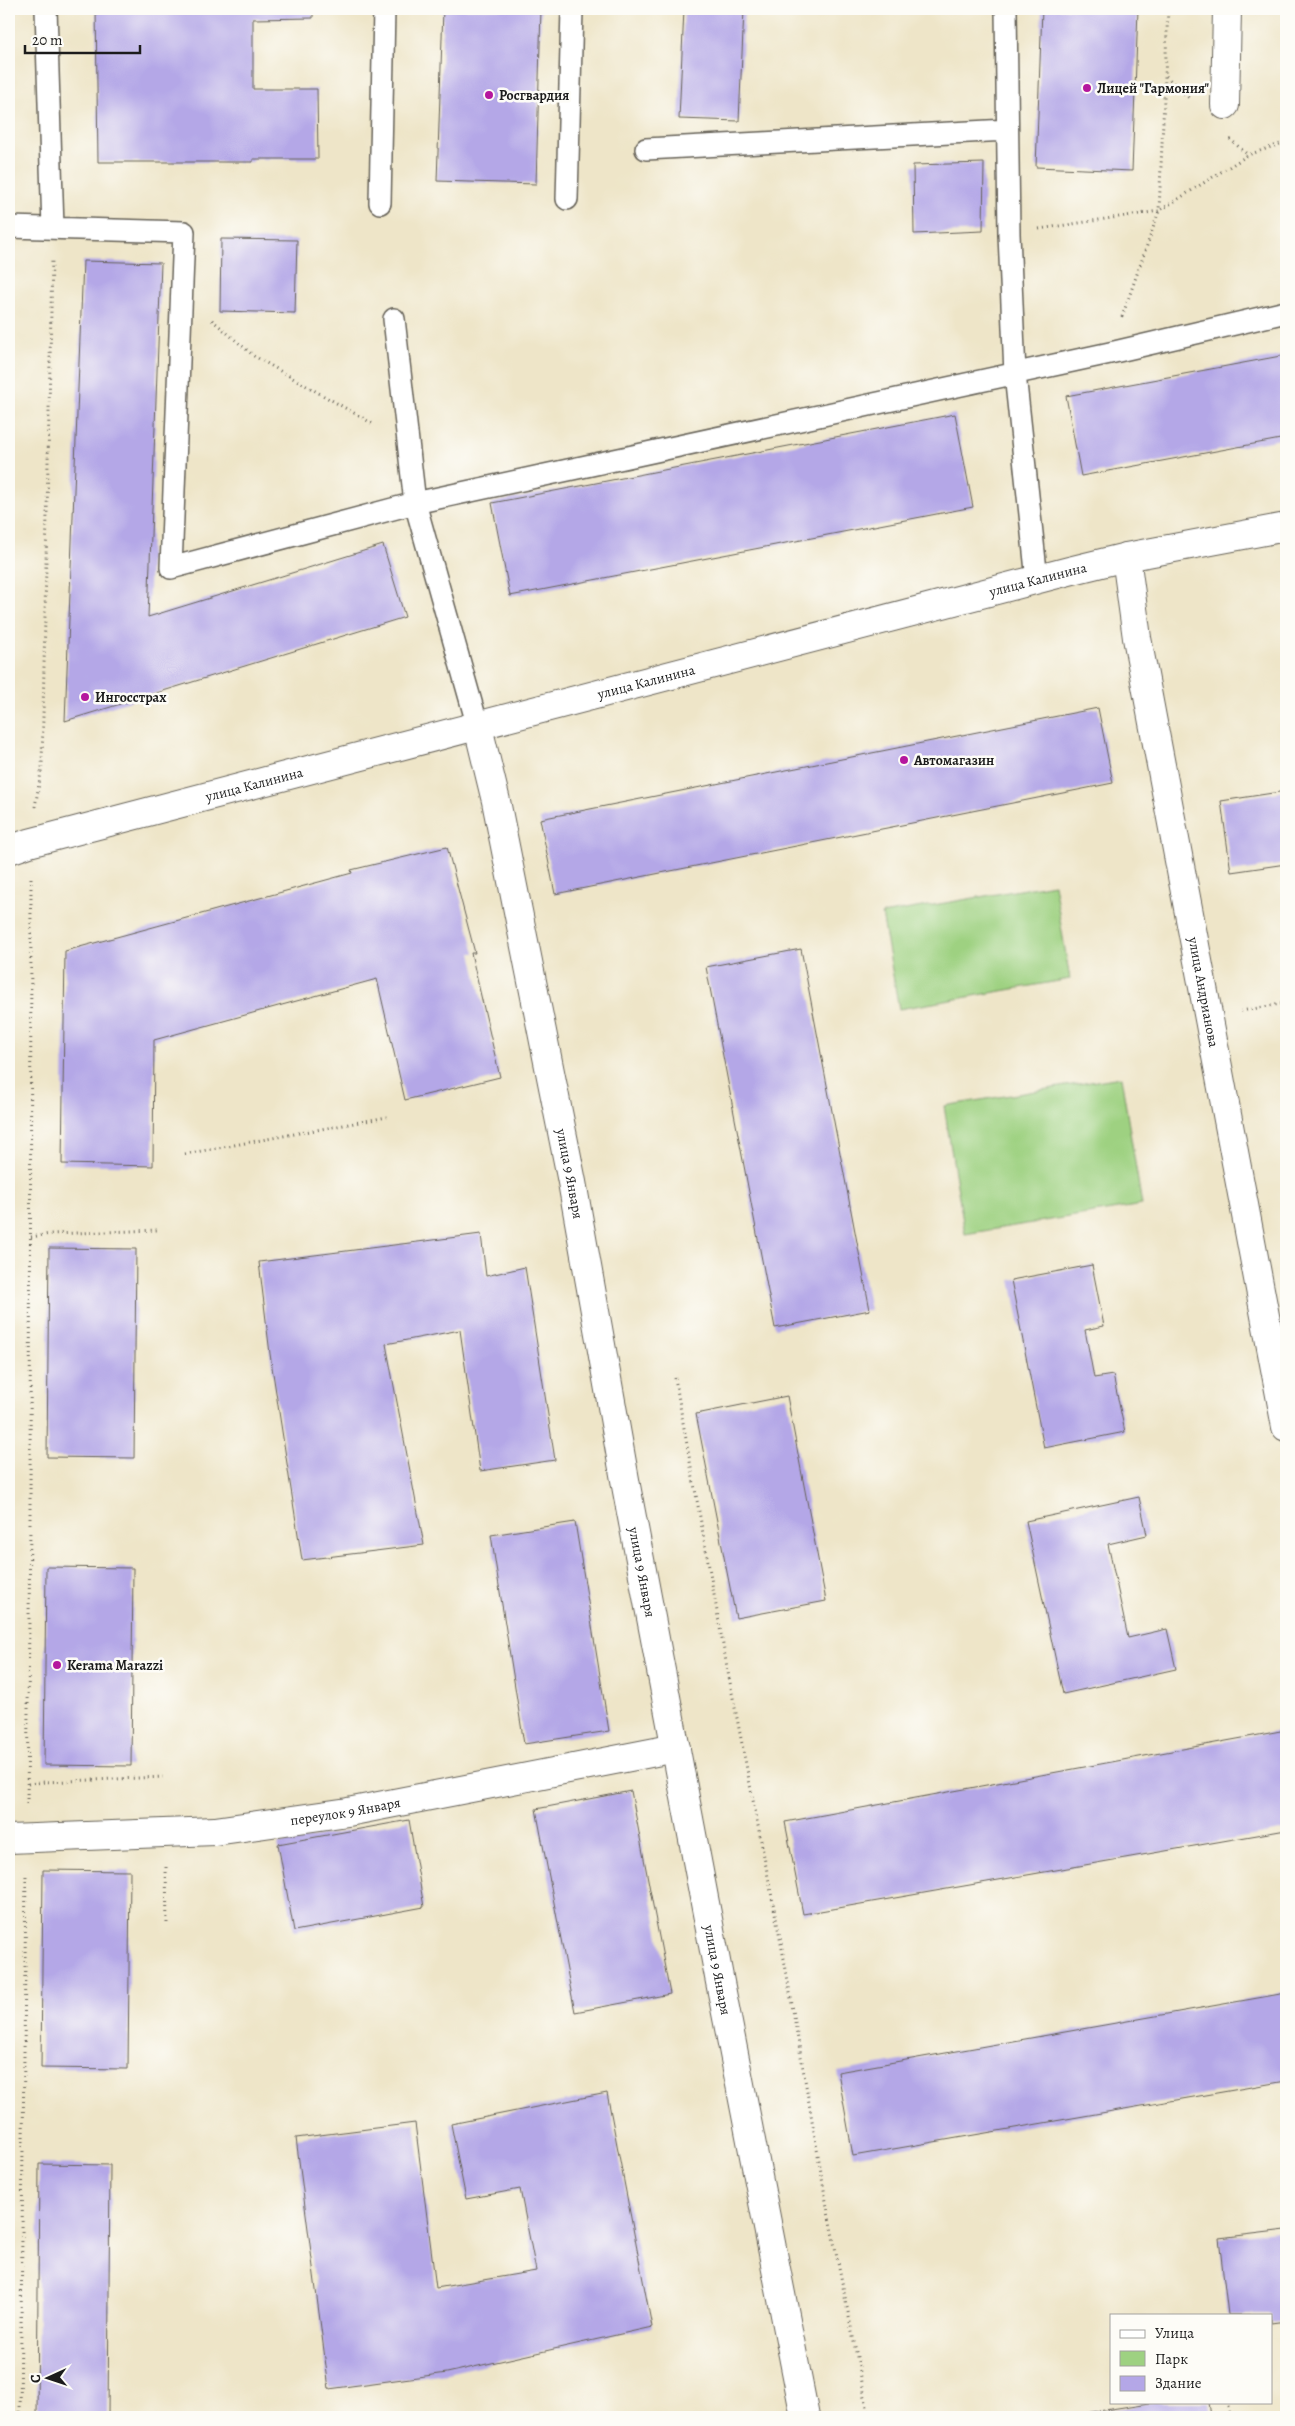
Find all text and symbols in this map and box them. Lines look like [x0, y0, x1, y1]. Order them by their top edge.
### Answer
scale bar [25, 22, 140, 54]
text: 20 m [32, 30, 63, 50]
place label: Лицей "Гармония" [1097, 79, 1210, 98]
marker: Лицей "Гармония" [1081, 82, 1093, 94]
place label: Росгвардия [499, 86, 569, 105]
marker: Росгвардия [483, 89, 495, 101]
street label: улица Калинина [986, 558, 1089, 602]
street label: улица Калинина [594, 660, 697, 704]
place label: Ингосстрах [95, 688, 167, 707]
marker: Ингосстрах [79, 691, 91, 703]
place label: Автомагазин [913, 751, 994, 770]
marker: Автомагазин [898, 754, 910, 766]
street label: улица Калинина [203, 763, 306, 807]
street label: улица Андрианова [1183, 934, 1223, 1049]
street label: улица 9 Января [551, 1126, 587, 1220]
street label: улица 9 Января [624, 1525, 660, 1619]
place label: Kerama Marazzi [67, 1656, 163, 1675]
marker: Kerama Marazzi [51, 1659, 63, 1671]
street label: переулок 9 Января [289, 1793, 402, 1830]
street label: улица 9 Января [699, 1922, 735, 2017]
legend [1110, 2314, 1272, 2404]
text: Улица [1155, 2323, 1194, 2343]
text: Парк [1155, 2349, 1188, 2369]
north arrow [22, 2354, 72, 2404]
text: С [26, 2373, 45, 2383]
text: Здание [1155, 2373, 1202, 2393]

